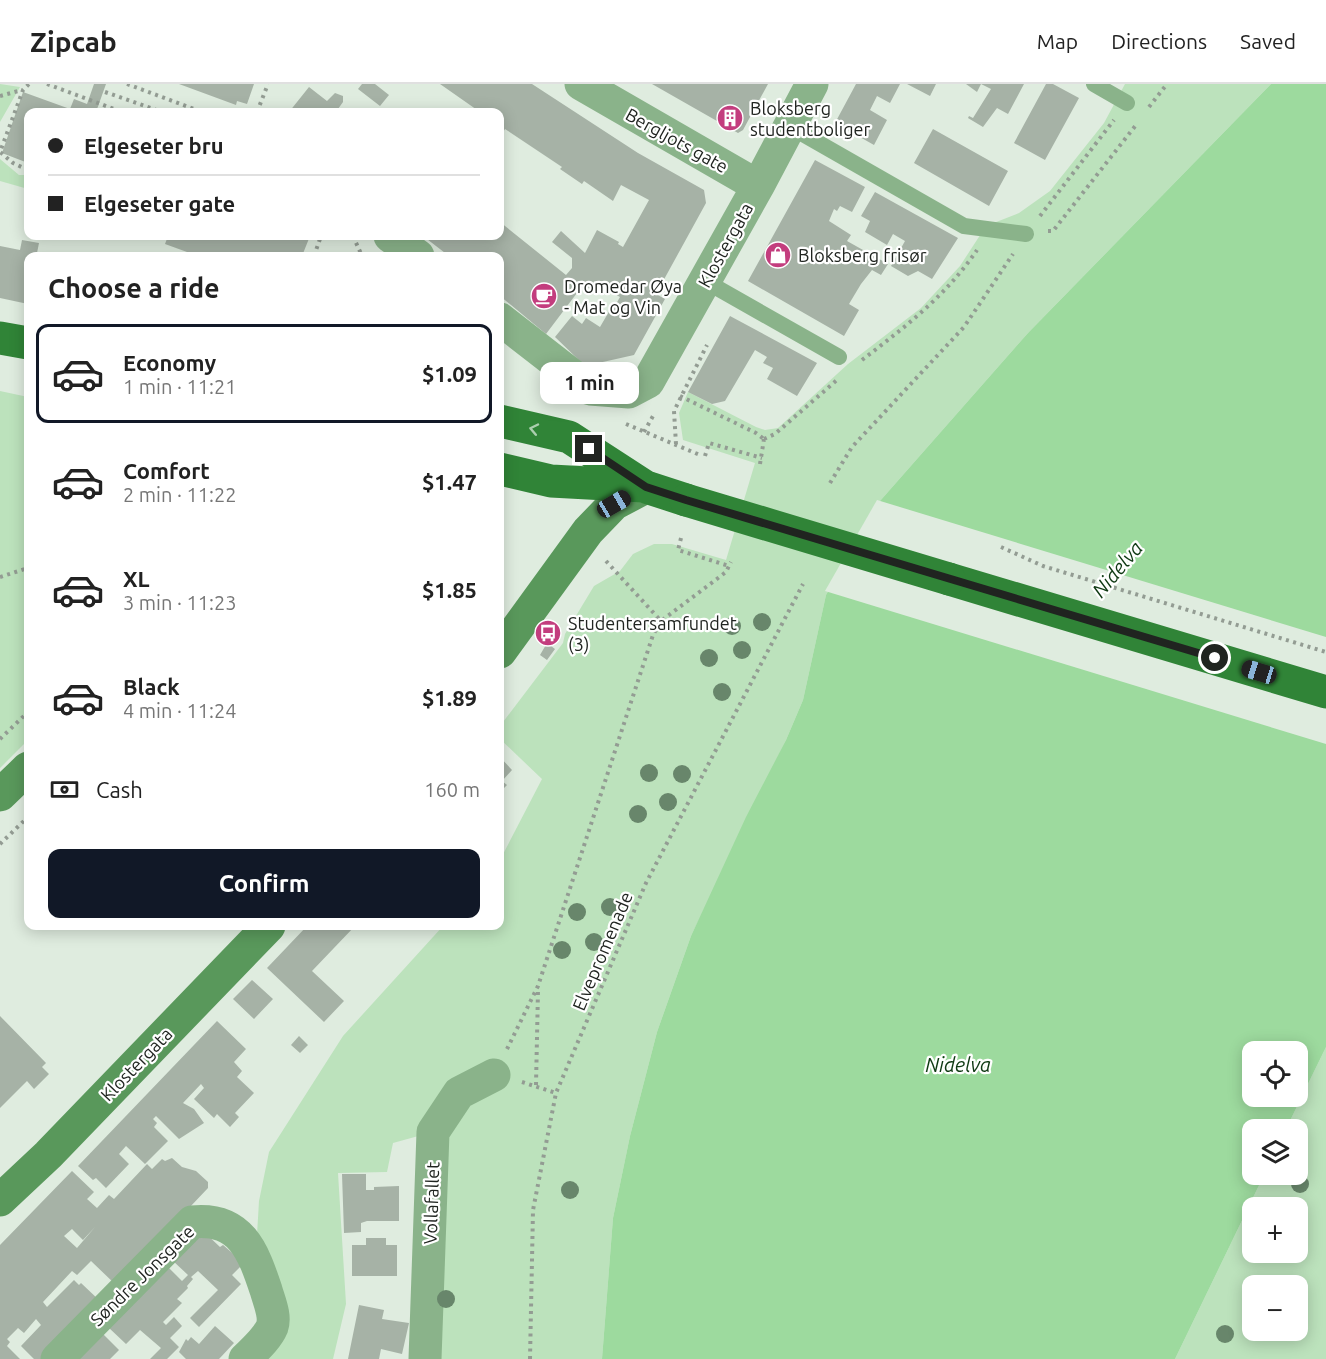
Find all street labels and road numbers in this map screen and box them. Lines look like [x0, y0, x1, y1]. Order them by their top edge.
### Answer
street label: Bergljots gate [622, 104, 732, 176]
street label: Klostergata [694, 199, 756, 291]
street label: Elvepromenade [568, 889, 636, 1013]
street label: Klostergata [96, 1023, 176, 1105]
street label: Vollafallet [420, 1161, 442, 1245]
street label: Søndre Jonsgate [86, 1221, 198, 1329]

